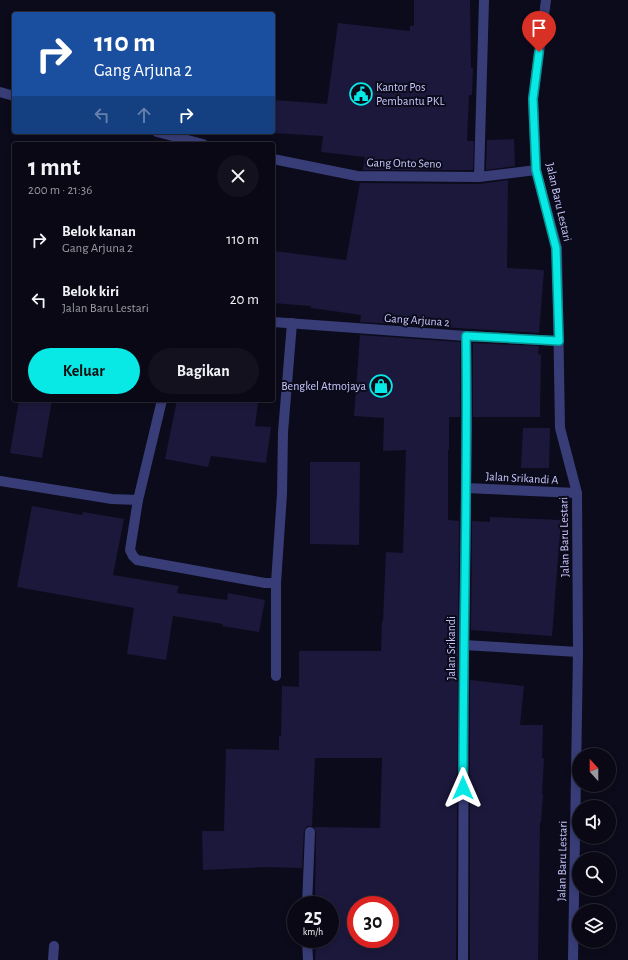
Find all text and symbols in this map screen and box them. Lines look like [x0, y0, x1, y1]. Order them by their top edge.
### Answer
pin [522, 11, 556, 52]
icon: arrive [528, 17, 550, 39]
icon: right [28, 28, 80, 80]
text: 110 m [94, 29, 156, 57]
text: Gang Arjuna 2 [94, 62, 192, 80]
public building icon: Kantor Pos Pembantu PKL [348, 81, 374, 107]
place label: Kantor Pos Pembantu PKL [376, 81, 444, 107]
icon: left [91, 104, 113, 126]
icon: ahead [133, 104, 155, 126]
icon: right [175, 104, 197, 126]
button: close [217, 155, 259, 197]
text: 1 mnt [28, 156, 80, 180]
street label: Gang Onto Seno [366, 156, 442, 170]
street label: Jalan Baru Lestari [544, 162, 574, 242]
text: 200 m · 21:36 [28, 184, 92, 197]
text: Belok kanan [62, 224, 136, 239]
icon: right [28, 229, 50, 251]
text: 110 m [226, 232, 259, 247]
text: Gang Arjuna 2 [62, 242, 133, 255]
text: Belok kiri [62, 284, 119, 299]
icon: left [28, 289, 50, 311]
text: 20 m [230, 292, 259, 307]
text: Jalan Baru Lestari [62, 302, 149, 315]
street label: Gang Arjuna 2 [384, 312, 451, 329]
button: Keluar [28, 348, 140, 394]
button: Bagikan [148, 348, 259, 394]
shop icon: Bengkel Atmojaya [368, 373, 394, 399]
place label: Bengkel Atmojaya [281, 380, 366, 393]
street label: Jalan Srikandi A [485, 470, 559, 486]
street label: Jalan Baru Lestari [557, 497, 571, 577]
street label: Jalan Srikandi [445, 616, 457, 680]
north arrow [572, 748, 616, 792]
map controls [572, 748, 616, 948]
position arrow [442, 767, 484, 809]
button: sound [572, 800, 616, 844]
street label: Jalan Baru Lestari [555, 821, 569, 901]
button: search [572, 852, 616, 896]
speed limit sign: 30 [347, 896, 399, 948]
button: layers [572, 904, 616, 948]
text: 25 [304, 907, 322, 927]
text: km/h [303, 927, 323, 937]

